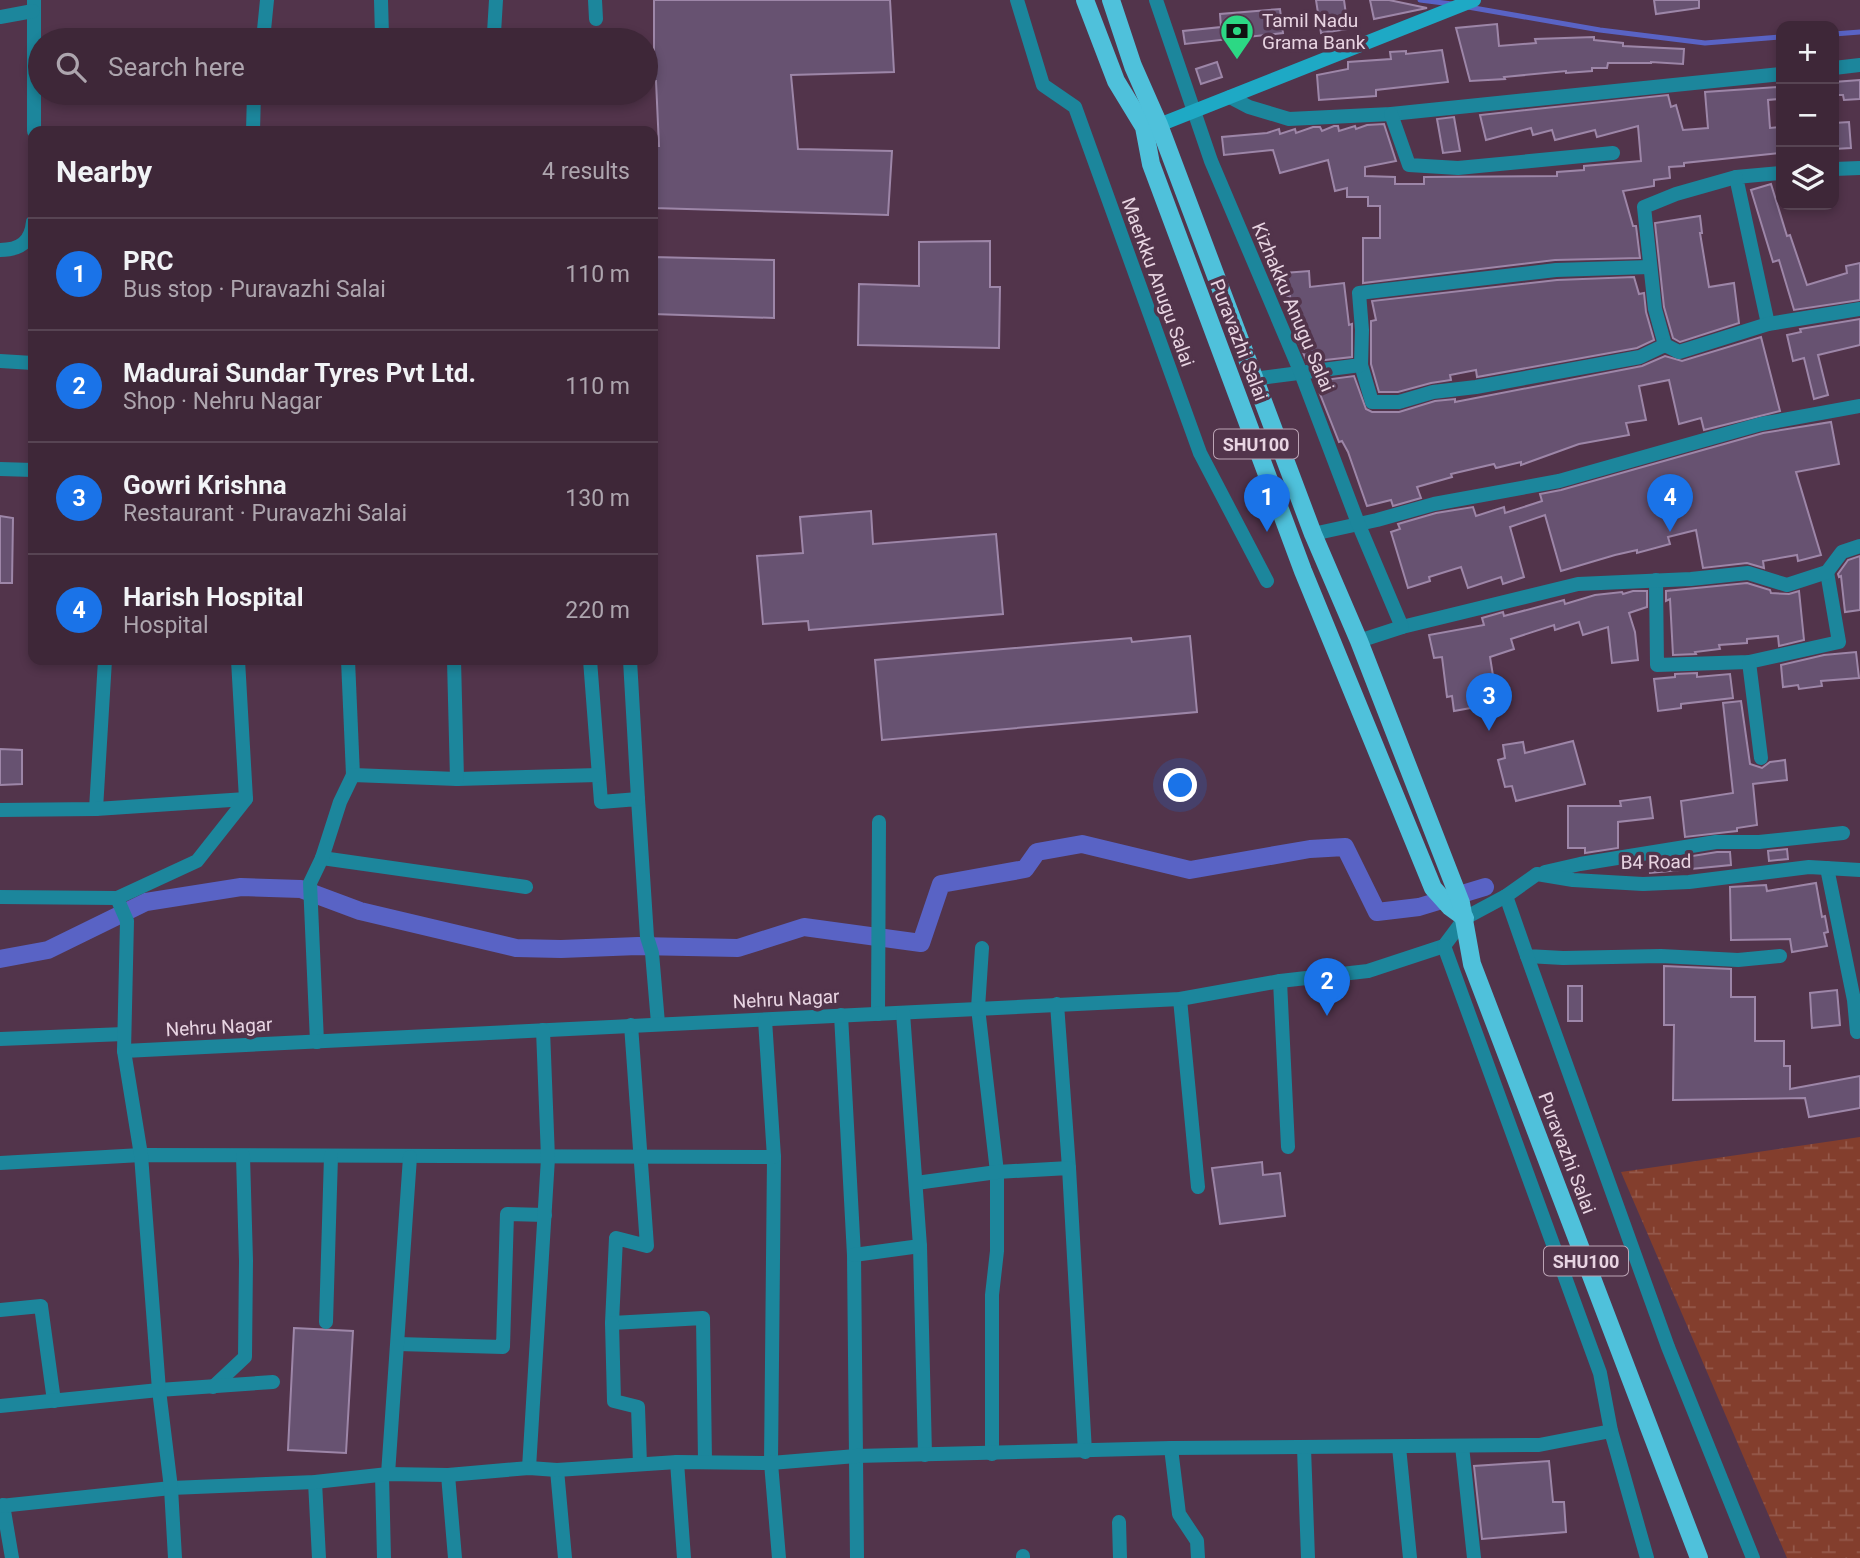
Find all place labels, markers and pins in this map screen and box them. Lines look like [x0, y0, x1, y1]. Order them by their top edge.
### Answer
place label: Tamil Nadu Grama Bank [1262, 9, 1366, 54]
bank icon: Tamil Nadu Grama Bank [1218, 12, 1256, 61]
pin: 1 [1244, 474, 1290, 532]
pin: 4 [1647, 474, 1693, 532]
pin: 3 [1466, 673, 1512, 731]
pin: 2 [1304, 958, 1350, 1016]

